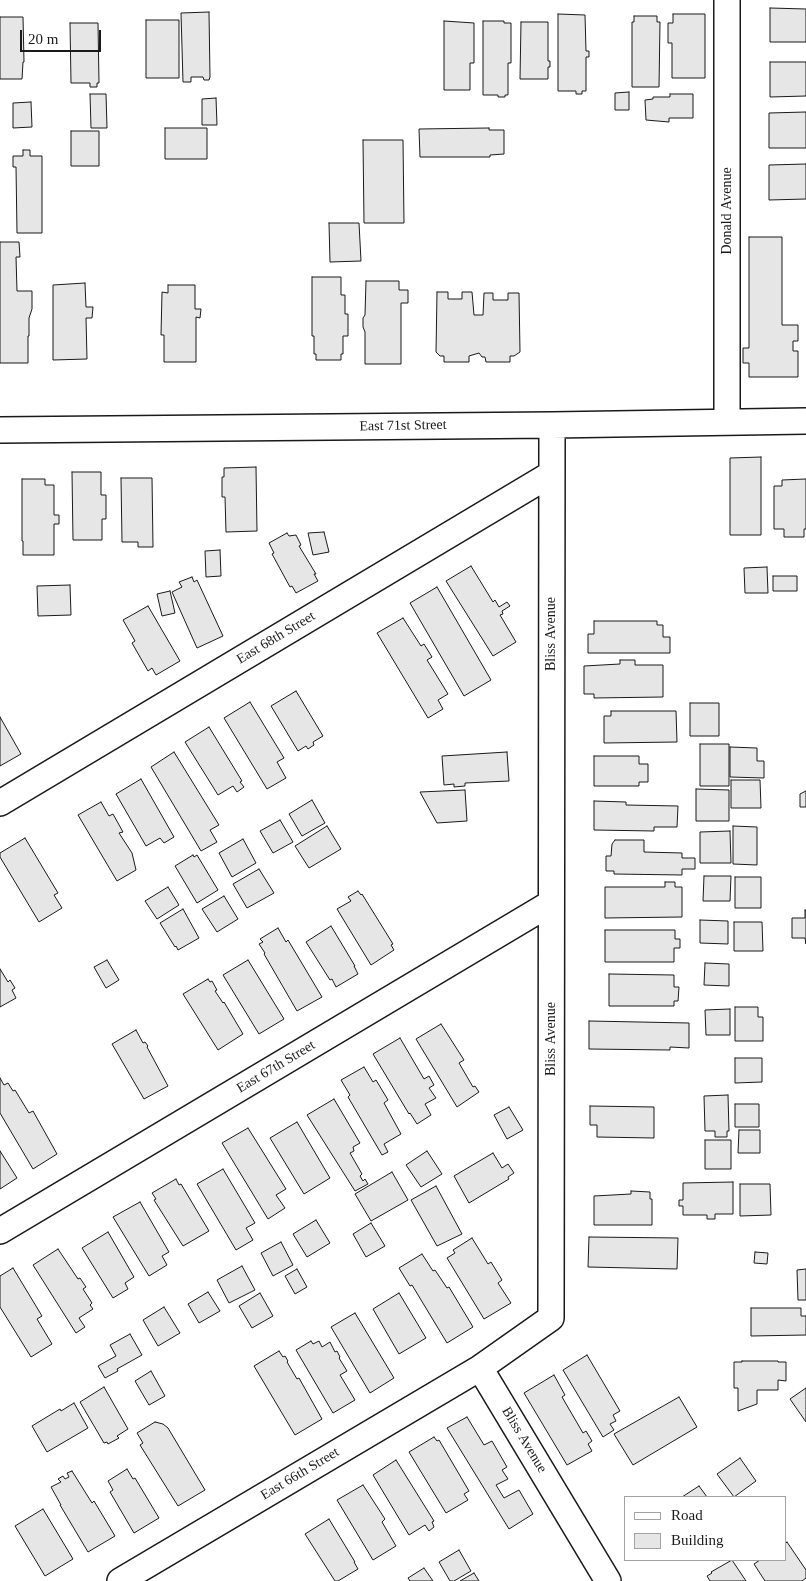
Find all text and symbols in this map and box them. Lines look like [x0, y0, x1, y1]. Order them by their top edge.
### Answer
scale bar [22, 20, 104, 52]
text: 20 m [28, 31, 58, 47]
street label: Donald Avenue [719, 167, 735, 255]
street label: East 71st Street [359, 417, 447, 435]
street label: Bliss Avenue [543, 597, 559, 671]
street label: East 68th Street [234, 608, 318, 668]
street label: Bliss Avenue [543, 1002, 559, 1076]
street label: East 67th Street [234, 1037, 318, 1097]
street label: Bliss Avenue [498, 1404, 550, 1476]
street label: East 66th Street [258, 1444, 342, 1504]
legend [624, 1496, 786, 1561]
text: Road [671, 1507, 703, 1523]
text: Building [671, 1532, 724, 1548]

